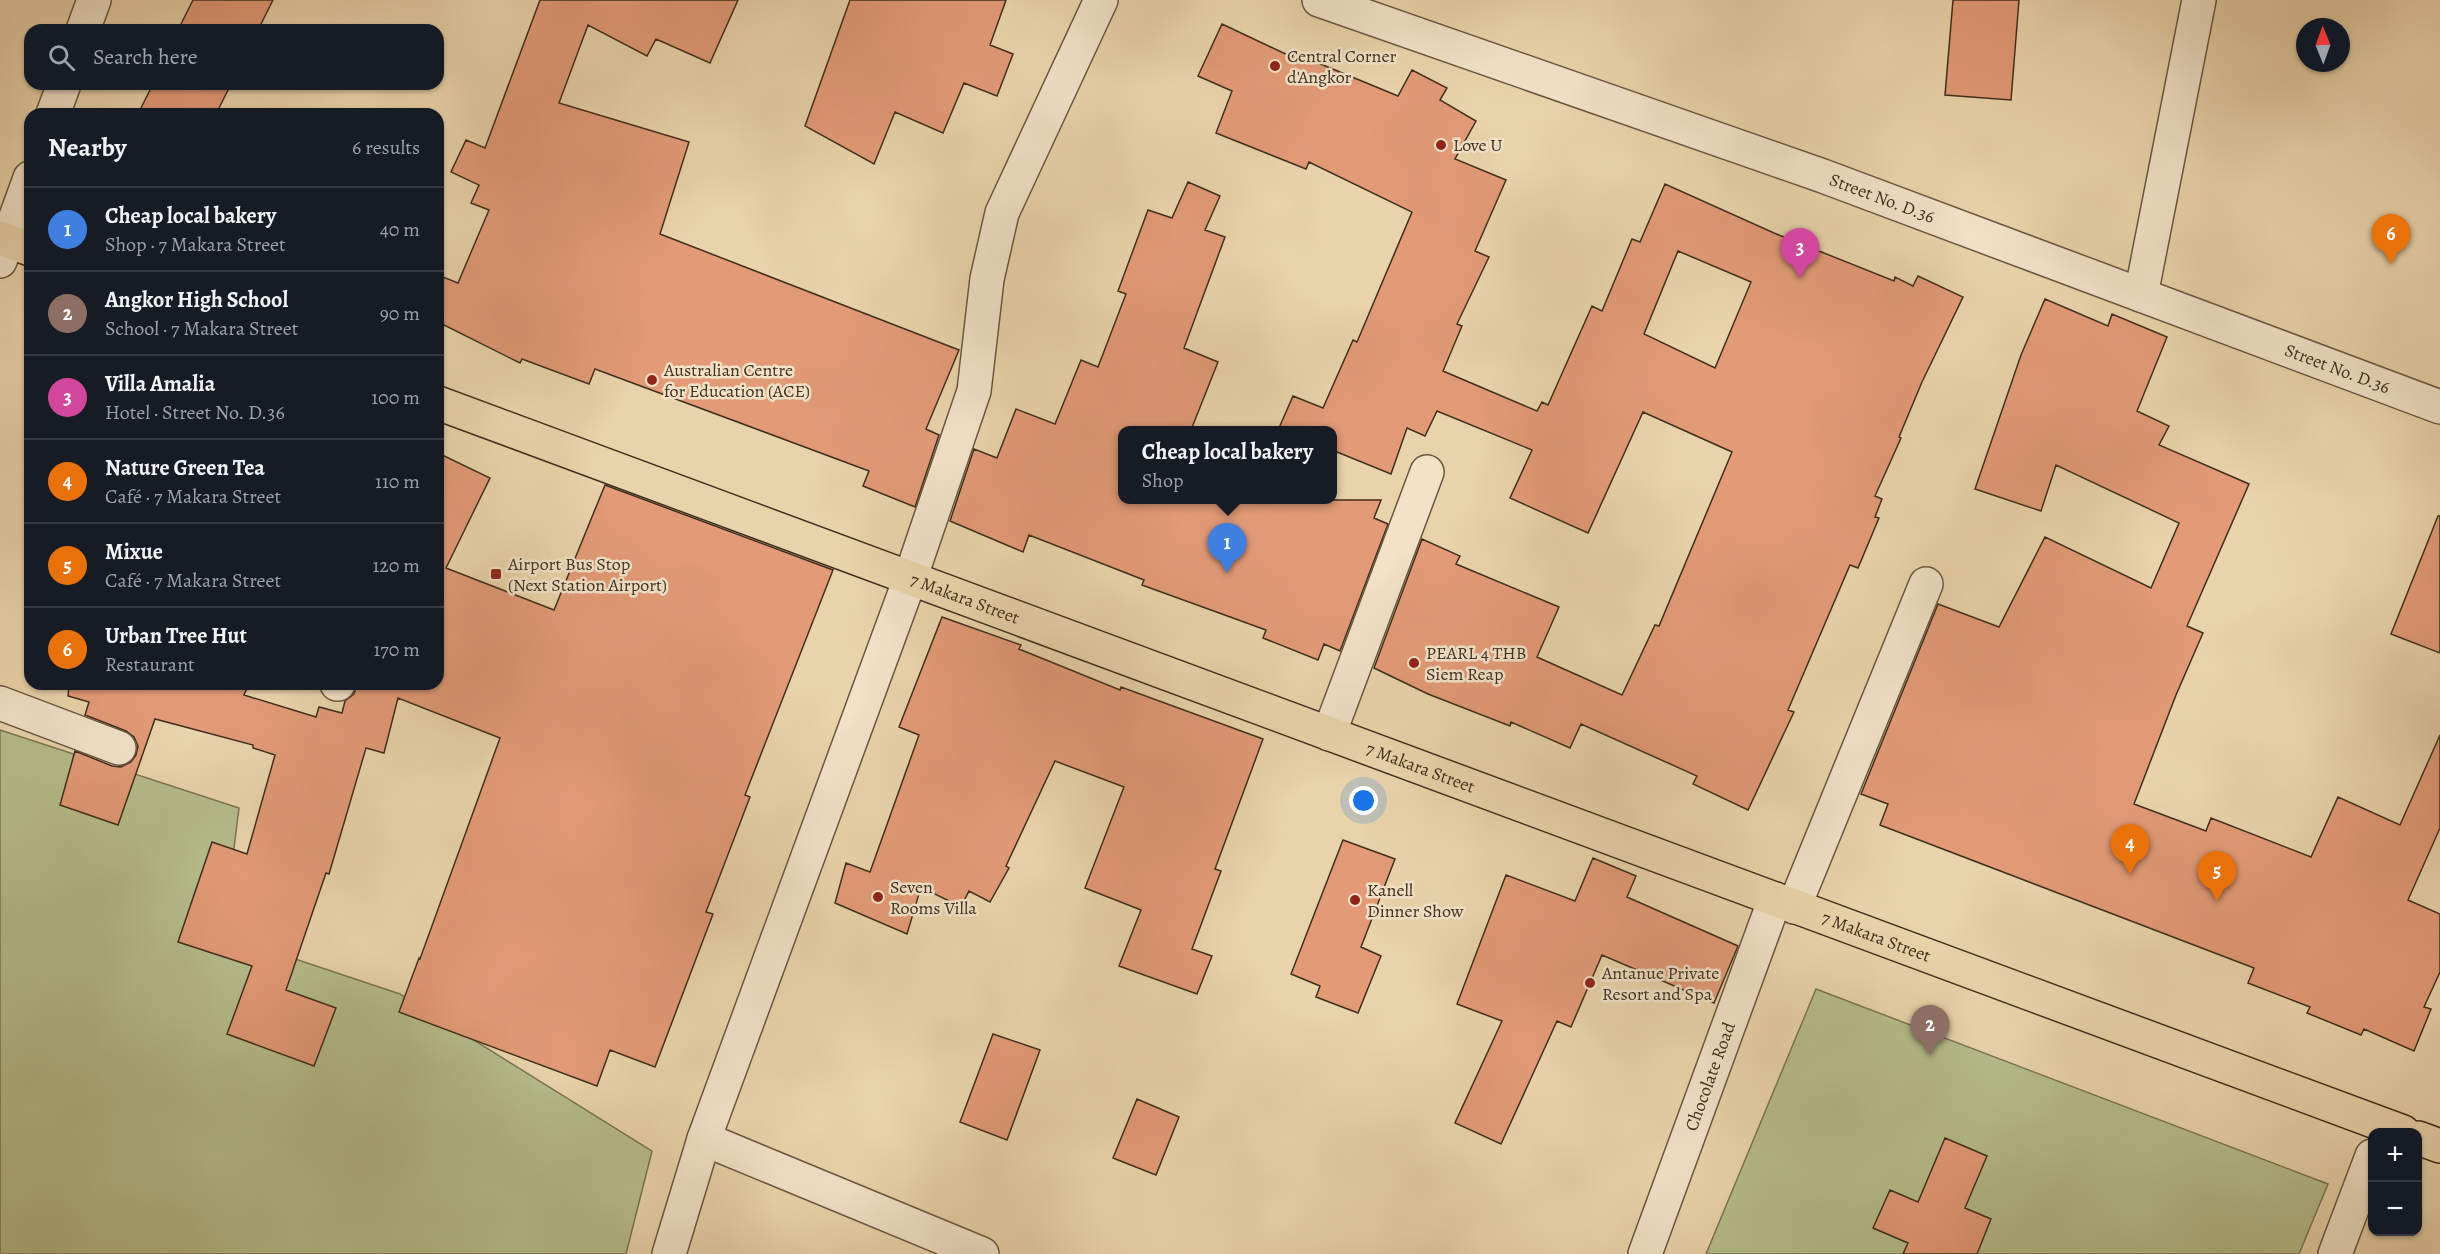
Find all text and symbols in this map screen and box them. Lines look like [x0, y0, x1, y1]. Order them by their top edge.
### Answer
north arrow [2296, 18, 2350, 72]
search box [24, 24, 444, 90]
icon: search [45, 41, 78, 74]
text: Search here [93, 42, 198, 72]
place label: Central Corner d'Angkor [1287, 44, 1397, 89]
marker: Central Corner d'Angkor [1268, 59, 1282, 73]
text: Nearby [48, 130, 127, 165]
place label: Love U [1453, 133, 1502, 157]
text: 6 results [352, 134, 420, 161]
marker: Love U [1434, 138, 1448, 152]
street label: Street No. D.36 [1826, 168, 1938, 229]
text: Cheap local bakery [105, 201, 276, 231]
pin: 6 [2372, 214, 2410, 264]
text: 1 [64, 216, 71, 243]
text: 40 m [380, 216, 420, 243]
pin: 3 [1780, 228, 1820, 278]
text: Shop · 7 Makara Street [105, 231, 286, 258]
text: Angkor High School [105, 285, 288, 315]
text: 2 [63, 300, 72, 327]
text: 90 m [380, 300, 420, 327]
text: School · 7 Makara Street [105, 315, 298, 342]
street label: Street No. D.36 [2281, 338, 2393, 399]
place label: Australian Centre for Education (ACE) [663, 358, 810, 403]
text: Villa Amalia [105, 369, 215, 399]
marker: Australian Centre for Education (ACE) [645, 373, 659, 387]
text: 3 [63, 384, 72, 411]
text: 100 m [371, 384, 420, 411]
text: Hotel · Street No. D.36 [105, 399, 285, 426]
popup [1118, 426, 1337, 504]
text: Cheap local bakery [1142, 437, 1313, 467]
text: Nature Green Tea [105, 453, 265, 483]
text: Shop [1142, 467, 1183, 494]
text: 4 [63, 468, 72, 495]
text: 110 m [375, 468, 420, 495]
text: Café · 7 Makara Street [105, 483, 281, 510]
pin: 1 [1208, 524, 1246, 573]
text: Mixue [105, 537, 163, 567]
text: 5 [63, 552, 72, 579]
text: 120 m [372, 552, 420, 579]
place label: Airport Bus Stop (Next Station Airport) [507, 552, 667, 597]
text: Café · 7 Makara Street [105, 567, 281, 594]
marker: Airport Bus Stop (Next Station Airport) [489, 567, 503, 581]
street label: 7 Makara Street [907, 567, 1023, 630]
text: Urban Tree Hut [105, 621, 247, 651]
text: 6 [63, 636, 72, 663]
text: 170 m [374, 636, 420, 663]
place label: PEARL 4 THB Siem Reap [1426, 641, 1527, 686]
text: Restaurant [105, 651, 195, 678]
marker: PEARL 4 THB Siem Reap [1407, 656, 1421, 670]
street label: 7 Makara Street [1363, 736, 1479, 799]
your location [1349, 786, 1378, 815]
pin: 4 [2110, 824, 2150, 874]
pin: 5 [2198, 852, 2236, 901]
place label: Seven Rooms Villa [890, 875, 977, 920]
place label: Kanell Dinner Show [1367, 878, 1464, 923]
marker: Seven Rooms Villa [871, 890, 885, 904]
marker: Kanell Dinner Show [1348, 893, 1362, 907]
street label: 7 Makara Street [1818, 905, 1934, 968]
place label: Antanue Private Resort and Spa [1601, 961, 1719, 1006]
marker: Antanue Private Resort and Spa [1583, 976, 1597, 990]
pin: 2 [1910, 1006, 1950, 1055]
street label: Chocolate Road [1679, 1019, 1741, 1134]
map controls [2368, 1128, 2422, 1236]
button: + [2368, 1128, 2422, 1182]
button: − [2368, 1182, 2422, 1236]

